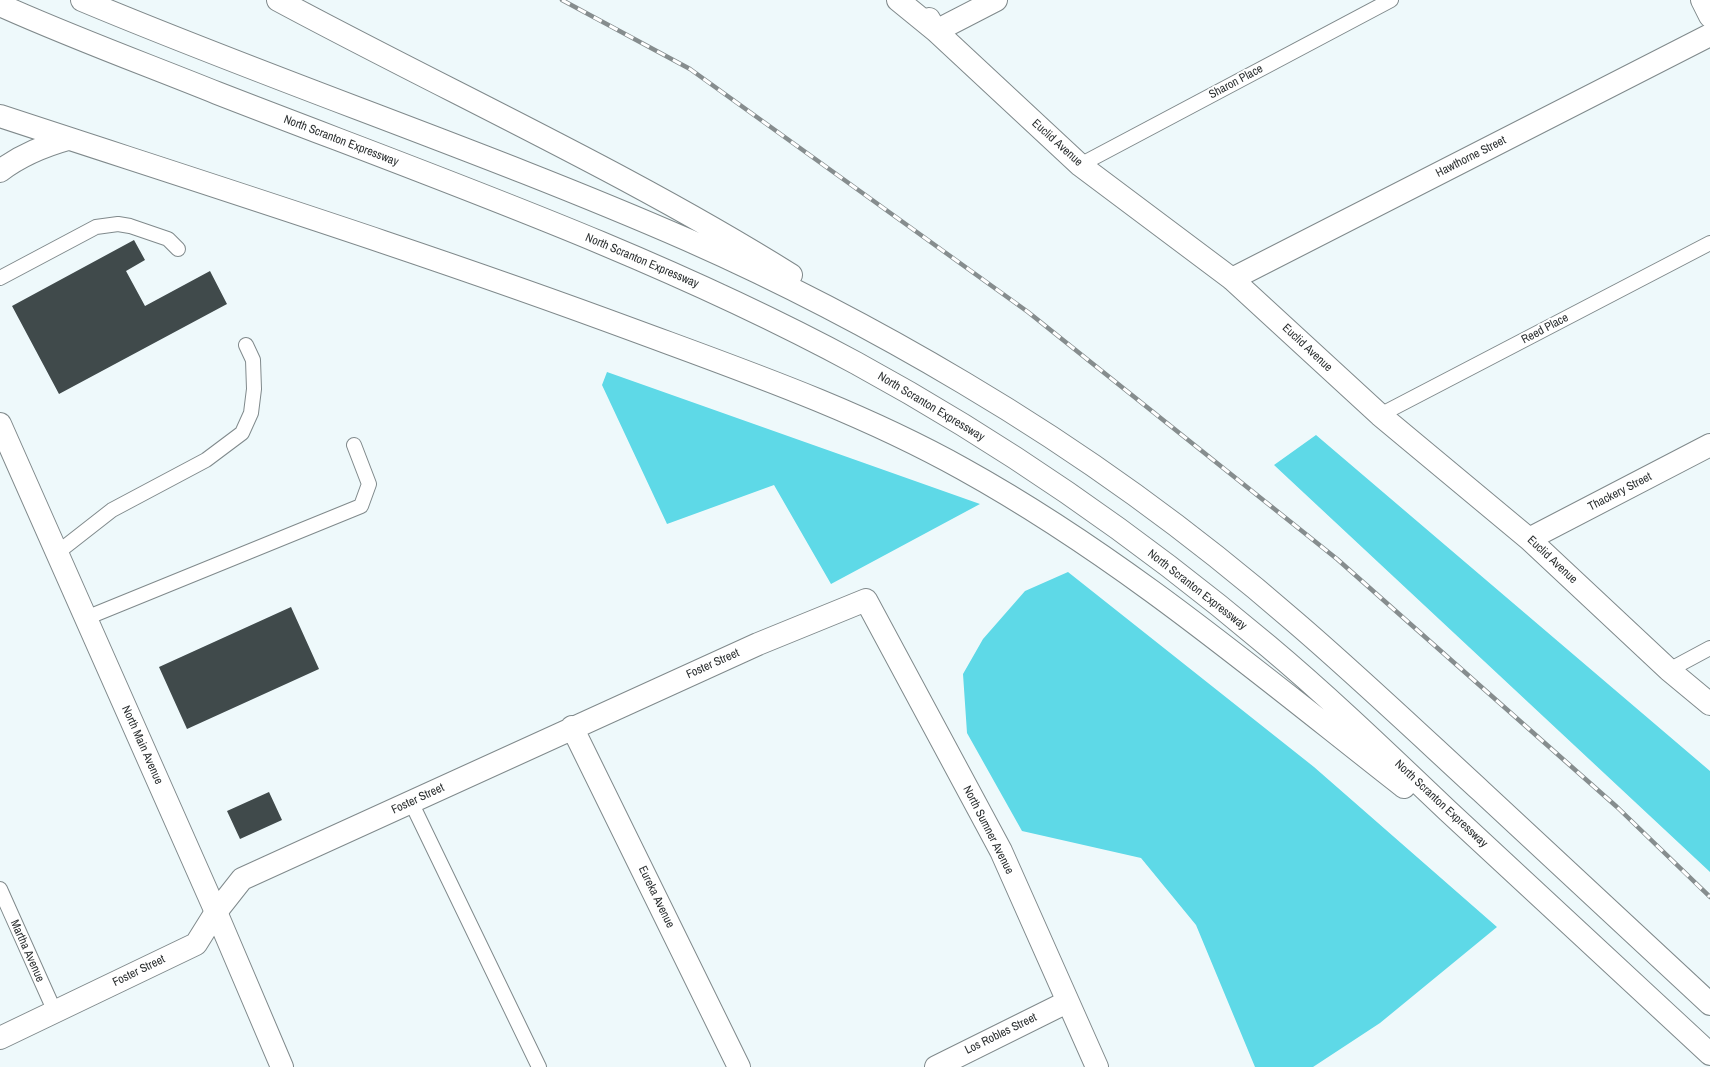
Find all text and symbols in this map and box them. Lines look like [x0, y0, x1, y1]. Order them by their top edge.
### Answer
street label: Sharon Place [1207, 62, 1265, 102]
street label: North Scranton Expressway [281, 112, 401, 170]
street label: Euclid Avenue [1029, 116, 1085, 170]
street label: Hawthorne Street [1434, 133, 1508, 181]
street label: North Scranton Expressway [583, 231, 701, 291]
street label: Reed Place [1519, 311, 1571, 347]
street label: Euclid Avenue [1279, 321, 1335, 375]
street label: North Scranton Expressway [875, 369, 987, 445]
street label: Thackery Street [1586, 470, 1654, 514]
street label: Euclid Avenue [1524, 533, 1580, 587]
street label: North Scranton Expressway [1145, 547, 1249, 633]
street label: Foster Street [684, 646, 742, 682]
street label: North Main Avenue [118, 703, 166, 787]
street label: North Scranton Expressway [1391, 757, 1491, 851]
street label: Foster Street [389, 781, 447, 817]
street label: North Sumner Avenue [960, 783, 1016, 877]
street label: Eureka Avenue [635, 864, 677, 930]
street label: Martha Avenue [7, 918, 47, 984]
street label: Foster Street [110, 952, 168, 990]
street label: Los Robles Street [963, 1010, 1039, 1058]

